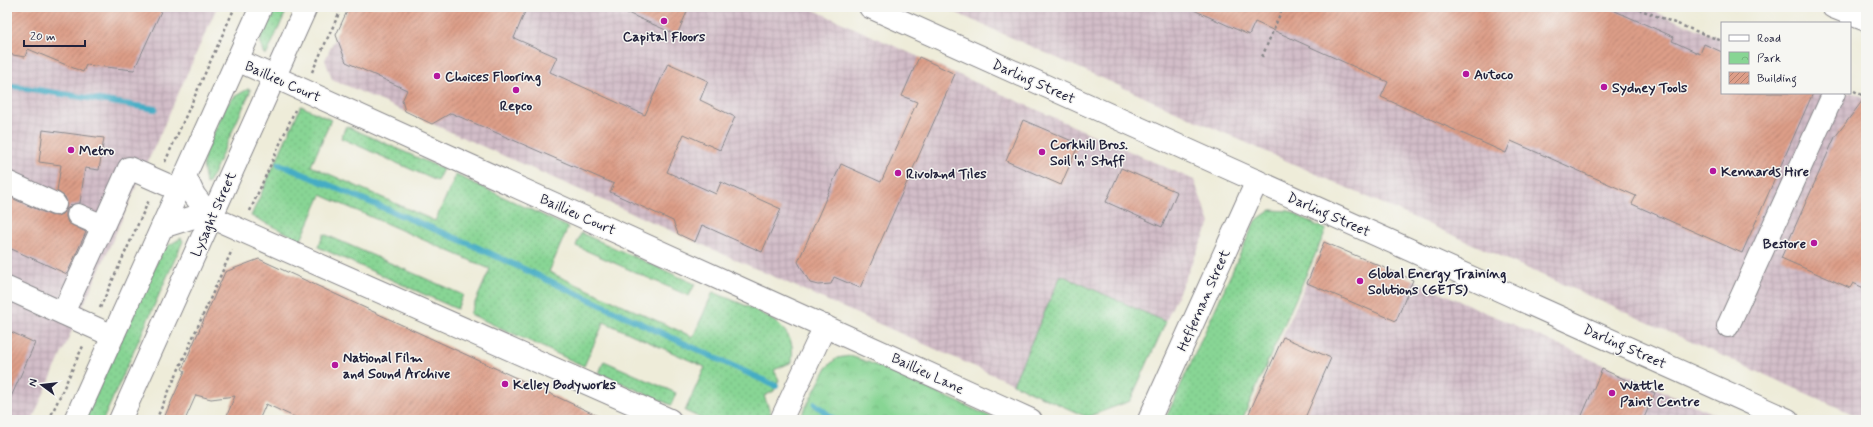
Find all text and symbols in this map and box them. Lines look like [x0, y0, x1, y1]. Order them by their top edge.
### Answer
marker: Capital Floors [659, 16, 669, 26]
scale bar [24, 22, 85, 48]
legend [1721, 22, 1851, 94]
place label: Capital Floors [623, 28, 706, 46]
text: 20 m [30, 29, 56, 45]
text: Road [1757, 31, 1781, 47]
text: Park [1757, 51, 1781, 67]
street label: Darling Street [988, 56, 1078, 110]
street label: Baillieu Court [242, 57, 324, 107]
place label: Autoco [1474, 66, 1513, 84]
place label: Choices Flooring [445, 68, 541, 87]
marker: Autoco [1461, 69, 1471, 79]
marker: Choices Flooring [432, 71, 442, 81]
text: Building [1757, 71, 1797, 88]
place label: Sydney Tools [1612, 79, 1688, 97]
marker: Sydney Tools [1599, 82, 1609, 92]
marker: Repco [511, 85, 521, 95]
place label: Repco [500, 97, 532, 115]
place label: Corkhill Bros. Soil 'n' Stuff [1050, 136, 1128, 170]
place label: Metro [79, 142, 114, 160]
marker: Metro [66, 145, 76, 155]
marker: Corkhill Bros. Soil 'n' Stuff [1037, 147, 1047, 157]
place label: Kennards Hire [1721, 163, 1809, 181]
place label: Rivoland Tiles [906, 165, 987, 183]
marker: Kennards Hire [1708, 166, 1718, 176]
street label: Lysaght Street [187, 168, 241, 260]
marker: Rivoland Tiles [893, 168, 903, 178]
street label: Darling Street [1283, 189, 1373, 243]
street label: Baillieu Court [537, 190, 619, 240]
place label: Bestore [1763, 235, 1806, 253]
marker: Bestore [1809, 238, 1819, 248]
street label: Heffernan Street [1173, 246, 1235, 354]
place label: Global Energy Training Solutions (GETS) [1368, 265, 1506, 299]
marker: Global Energy Training Solutions (GETS) [1355, 276, 1365, 286]
street label: Darling Street [1579, 321, 1669, 375]
place label: National Film and Sound Archive [343, 349, 450, 383]
street label: Baillieu Lane [888, 349, 967, 399]
marker: National Film and Sound Archive [330, 360, 340, 370]
north arrow [22, 365, 62, 405]
place label: Kelley Bodyworks [513, 376, 617, 394]
text: N [26, 377, 41, 388]
place label: Wattle Paint Centre [1619, 377, 1700, 411]
marker: Kelley Bodyworks [500, 379, 510, 389]
marker: Wattle Paint Centre [1607, 388, 1617, 398]

